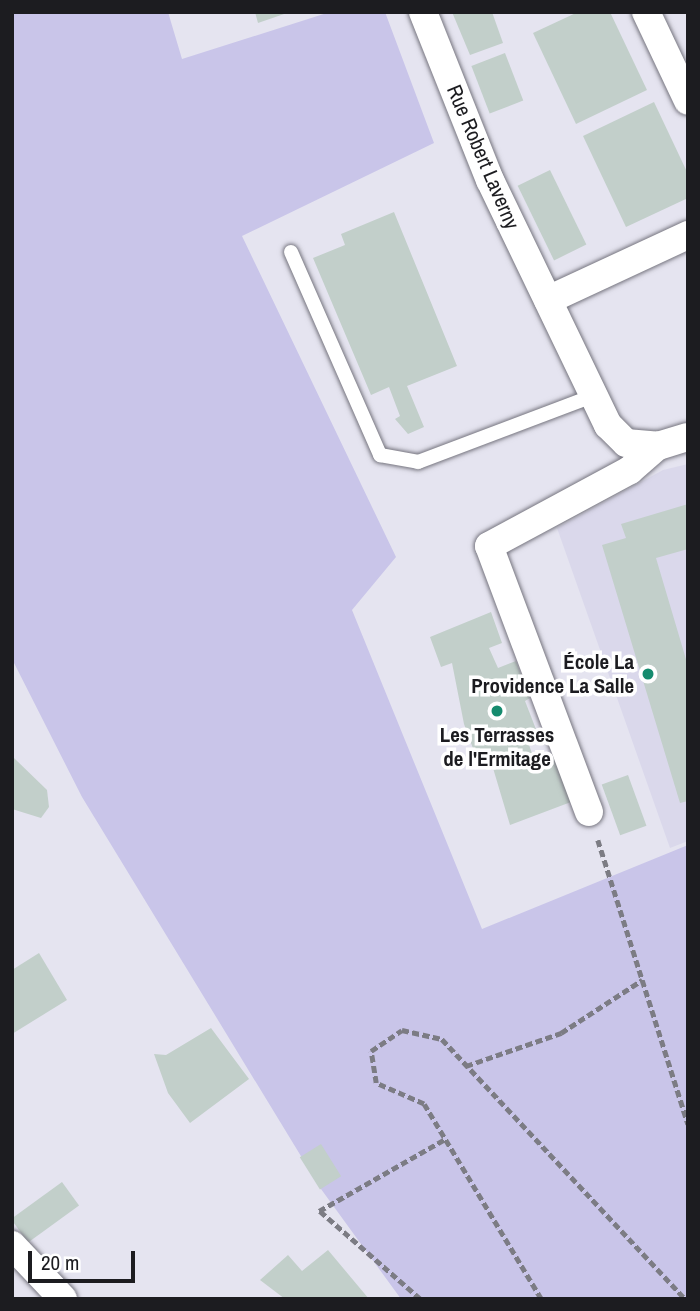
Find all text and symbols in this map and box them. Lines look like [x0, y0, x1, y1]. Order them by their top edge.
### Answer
street label: Rue Robert Laverny [441, 81, 525, 233]
place label: École La Providence La Salle [471, 649, 634, 699]
marker: École La Providence La Salle [640, 666, 656, 682]
marker: Les Terrasses de l'Ermitage [489, 703, 505, 719]
place label: Les Terrasses de l'Ermitage [440, 722, 554, 772]
scale bar [32, 1238, 138, 1282]
text: 20 m [41, 1248, 79, 1277]

